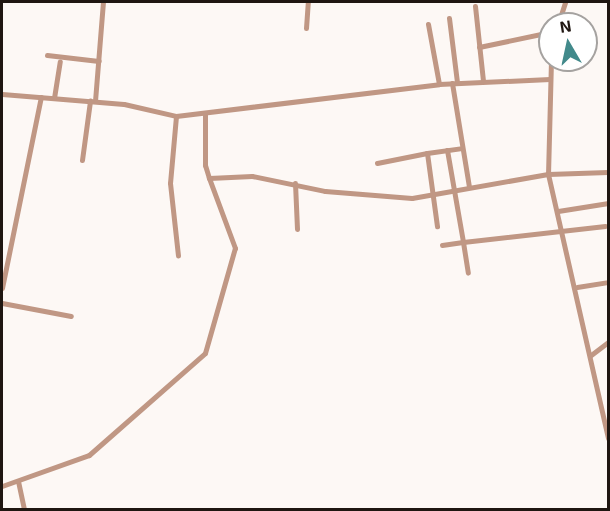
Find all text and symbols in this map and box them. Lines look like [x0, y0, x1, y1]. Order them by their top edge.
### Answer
north arrow [538, 12, 598, 72]
text: N [558, 15, 573, 36]

